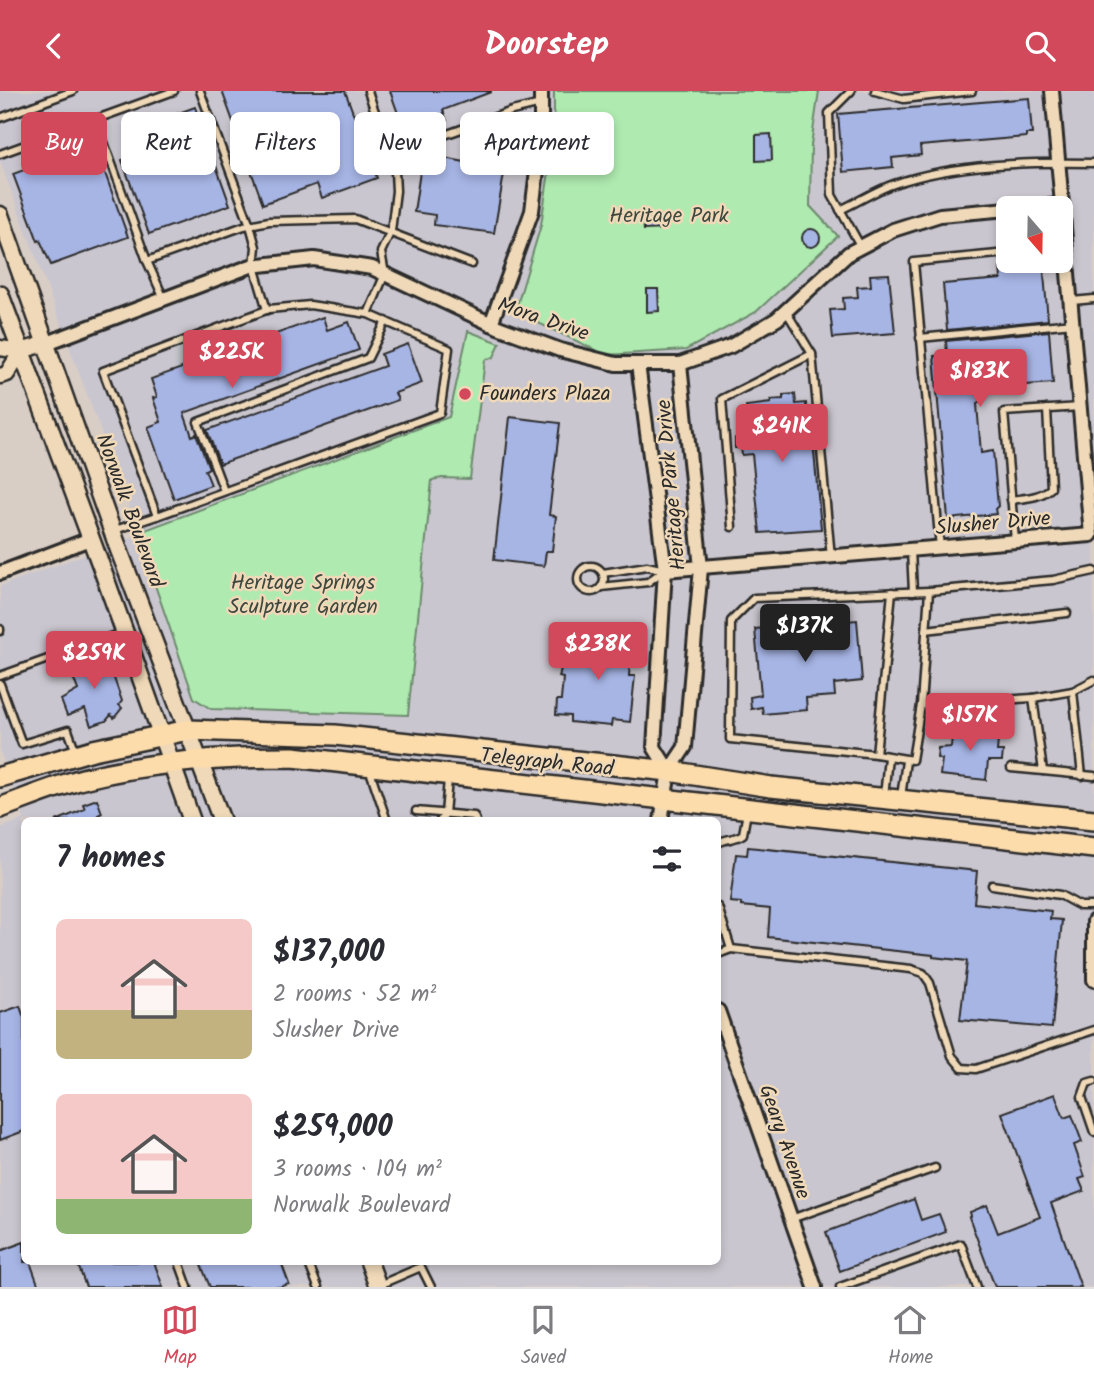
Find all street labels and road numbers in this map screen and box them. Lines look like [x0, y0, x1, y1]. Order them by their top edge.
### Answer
street label: Mora Drive [493, 289, 594, 351]
street label: Heritage Park Drive [648, 398, 696, 572]
street label: Norwalk Boulevard [86, 429, 172, 593]
street label: Slusher Drive [934, 502, 1052, 545]
street label: Telegraph Road [479, 740, 616, 786]
street label: Geary Avenue [749, 1080, 819, 1204]

